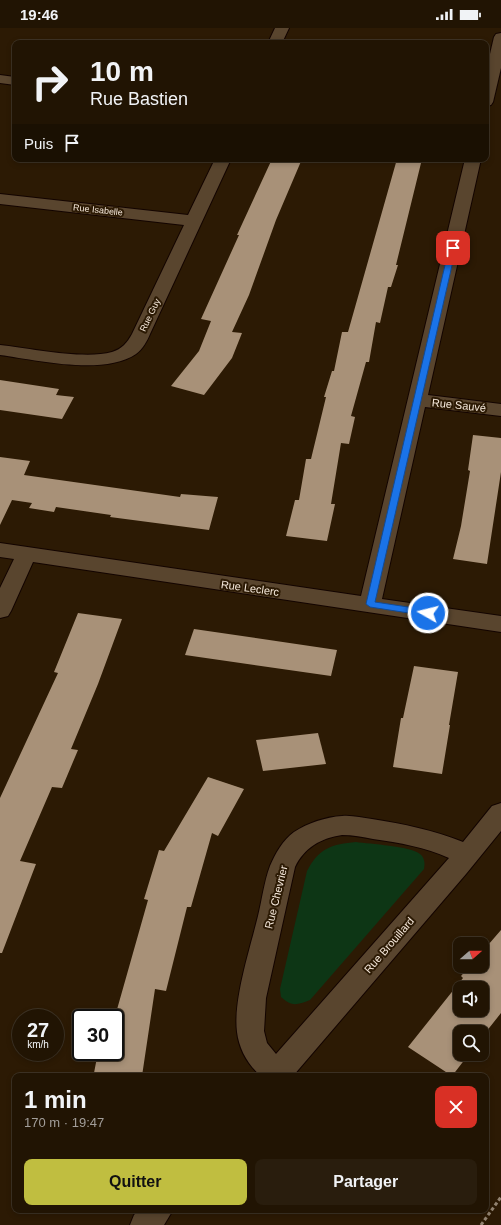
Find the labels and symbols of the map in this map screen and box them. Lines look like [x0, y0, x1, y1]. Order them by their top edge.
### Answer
street label: Rue Isabelle [73, 202, 123, 218]
pin [436, 231, 470, 265]
street label: Rue Guy [138, 296, 162, 333]
street label: Rue Sauvé [431, 396, 487, 414]
street label: Rue Leclerc [220, 578, 280, 598]
position arrow [407, 592, 449, 634]
street label: Rue Chevrier [262, 864, 290, 930]
street label: Rue Brouillard [362, 915, 416, 975]
north arrow [453, 937, 489, 973]
speed limit sign: 30 [72, 1009, 124, 1061]

